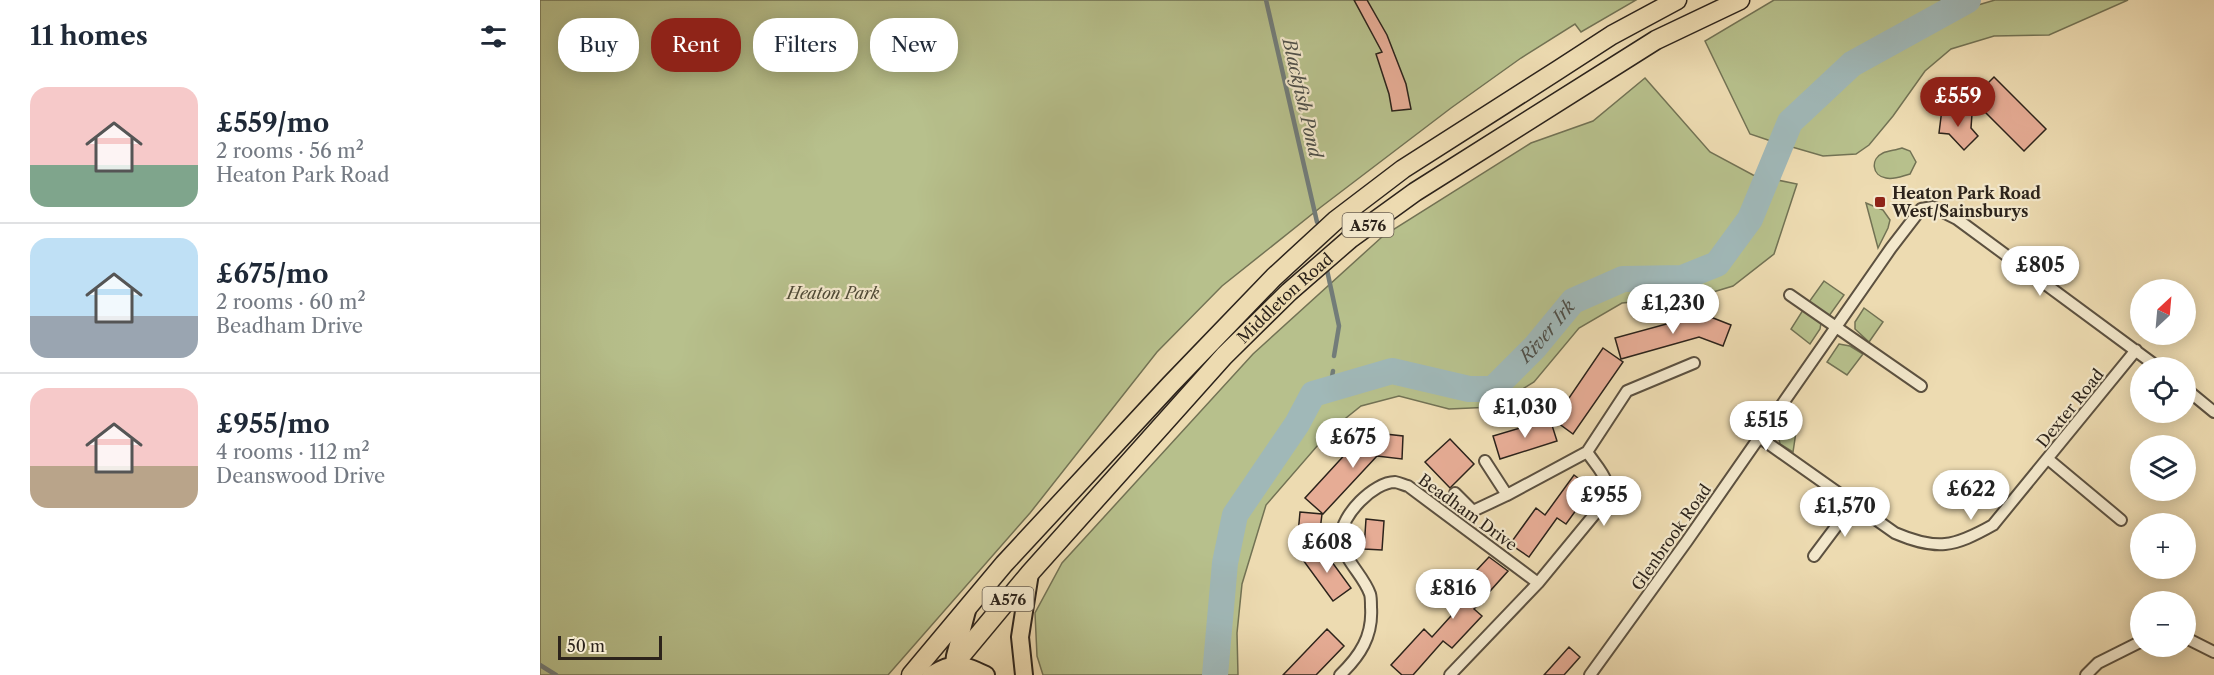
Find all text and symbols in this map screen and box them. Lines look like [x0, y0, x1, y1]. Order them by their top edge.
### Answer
chip: Buy [558, 18, 639, 72]
chip: Rent [651, 18, 741, 72]
chip: Filters [753, 18, 858, 72]
chip: New [870, 18, 958, 72]
text: 11 homes [30, 20, 148, 52]
icon: filters [477, 20, 510, 53]
water label: Blackfish Pond [1277, 34, 1327, 162]
pin: £559 [1922, 77, 1994, 128]
text: £559 [1934, 84, 1982, 108]
text: £559/mo [216, 107, 329, 139]
icon: home [78, 111, 150, 183]
text: 2 rooms · 56 m² [216, 139, 364, 163]
text: Heaton Park Road [216, 163, 389, 187]
place label: Heaton Park Road West/Sainsburys [1891, 183, 2041, 221]
marker: Heaton Park Road West/Sainsburys [1873, 195, 1887, 209]
road number: A576 [1342, 213, 1394, 237]
pin: £805 [2004, 246, 2076, 297]
street label: Middleton Road [1233, 248, 1337, 347]
text: £805 [2015, 253, 2065, 277]
text: £675/mo [216, 258, 329, 290]
icon: home [78, 262, 150, 334]
north arrow [2130, 279, 2196, 345]
map controls [2130, 279, 2196, 657]
park label: Heaton Park [785, 283, 880, 303]
pin: £1,230 [1624, 284, 1722, 335]
text: 2 rooms · 60 m² [216, 290, 366, 314]
text: £1,230 [1641, 291, 1705, 315]
water label: River Irk [1513, 295, 1580, 369]
text: Beadham Drive [216, 314, 363, 338]
button: locate [2130, 357, 2196, 423]
street label: Dexter Road [2032, 364, 2108, 451]
pin: £1,030 [1476, 388, 1574, 439]
text: £1,030 [1493, 395, 1557, 419]
pin: £515 [1730, 401, 1802, 452]
text: £955/mo [216, 408, 330, 440]
text: £515 [1744, 408, 1788, 432]
icon: home [78, 412, 150, 484]
pin: £675 [1317, 418, 1389, 469]
text: £675 [1330, 425, 1376, 449]
button: layers [2130, 435, 2196, 501]
text: 4 rooms · 112 m² [216, 440, 370, 464]
text: Deanswood Drive [216, 464, 385, 488]
street label: Beadham Drive [1415, 469, 1521, 555]
pin: £622 [1935, 470, 2007, 521]
pin: £955 [1568, 476, 1640, 527]
text: £622 [1946, 477, 1996, 501]
street label: Glenbrook Road [1627, 480, 1715, 594]
text: £955 [1580, 483, 1628, 507]
pin: £1,570 [1796, 487, 1894, 538]
text: £1,570 [1814, 494, 1876, 518]
button: + [2130, 513, 2196, 579]
pin: £608 [1291, 523, 1363, 574]
text: £608 [1302, 530, 1352, 554]
pin: £816 [1417, 569, 1489, 620]
text: £816 [1430, 576, 1476, 600]
road number: A576 [982, 587, 1034, 611]
button: − [2130, 591, 2196, 657]
scale bar [558, 633, 662, 660]
text: 50 m [567, 636, 605, 656]

